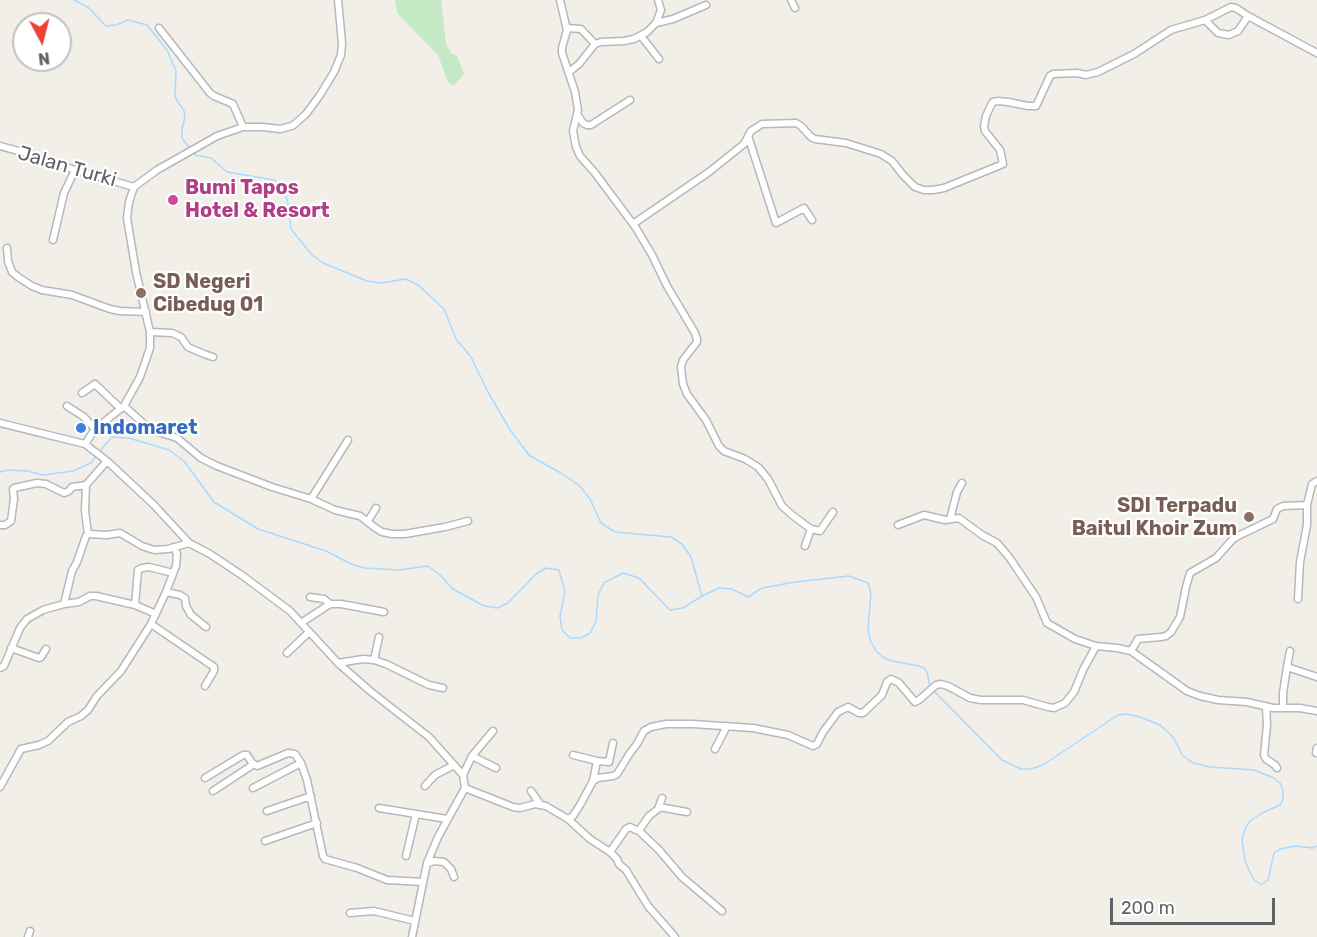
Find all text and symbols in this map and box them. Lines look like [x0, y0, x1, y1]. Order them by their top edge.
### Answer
north arrow [12, 12, 72, 72]
text: N [37, 48, 51, 69]
street label: Jalan Turki [15, 141, 119, 193]
place label: Bumi Tapos Hotel & Resort [185, 176, 330, 223]
marker: Bumi Tapos Hotel & Resort [166, 193, 180, 207]
place label: SD Negeri Cibedug 01 [153, 270, 263, 317]
marker: SD Negeri Cibedug 01 [134, 286, 148, 300]
place label: Indomaret [93, 416, 197, 440]
marker: Indomaret [74, 421, 88, 435]
place label: SDI Terpadu Baitul Khoir Zum [1072, 494, 1237, 541]
marker: SDI Terpadu Baitul Khoir Zum [1242, 510, 1256, 524]
scale bar [1113, 886, 1278, 924]
text: 200 m [1121, 897, 1175, 919]

